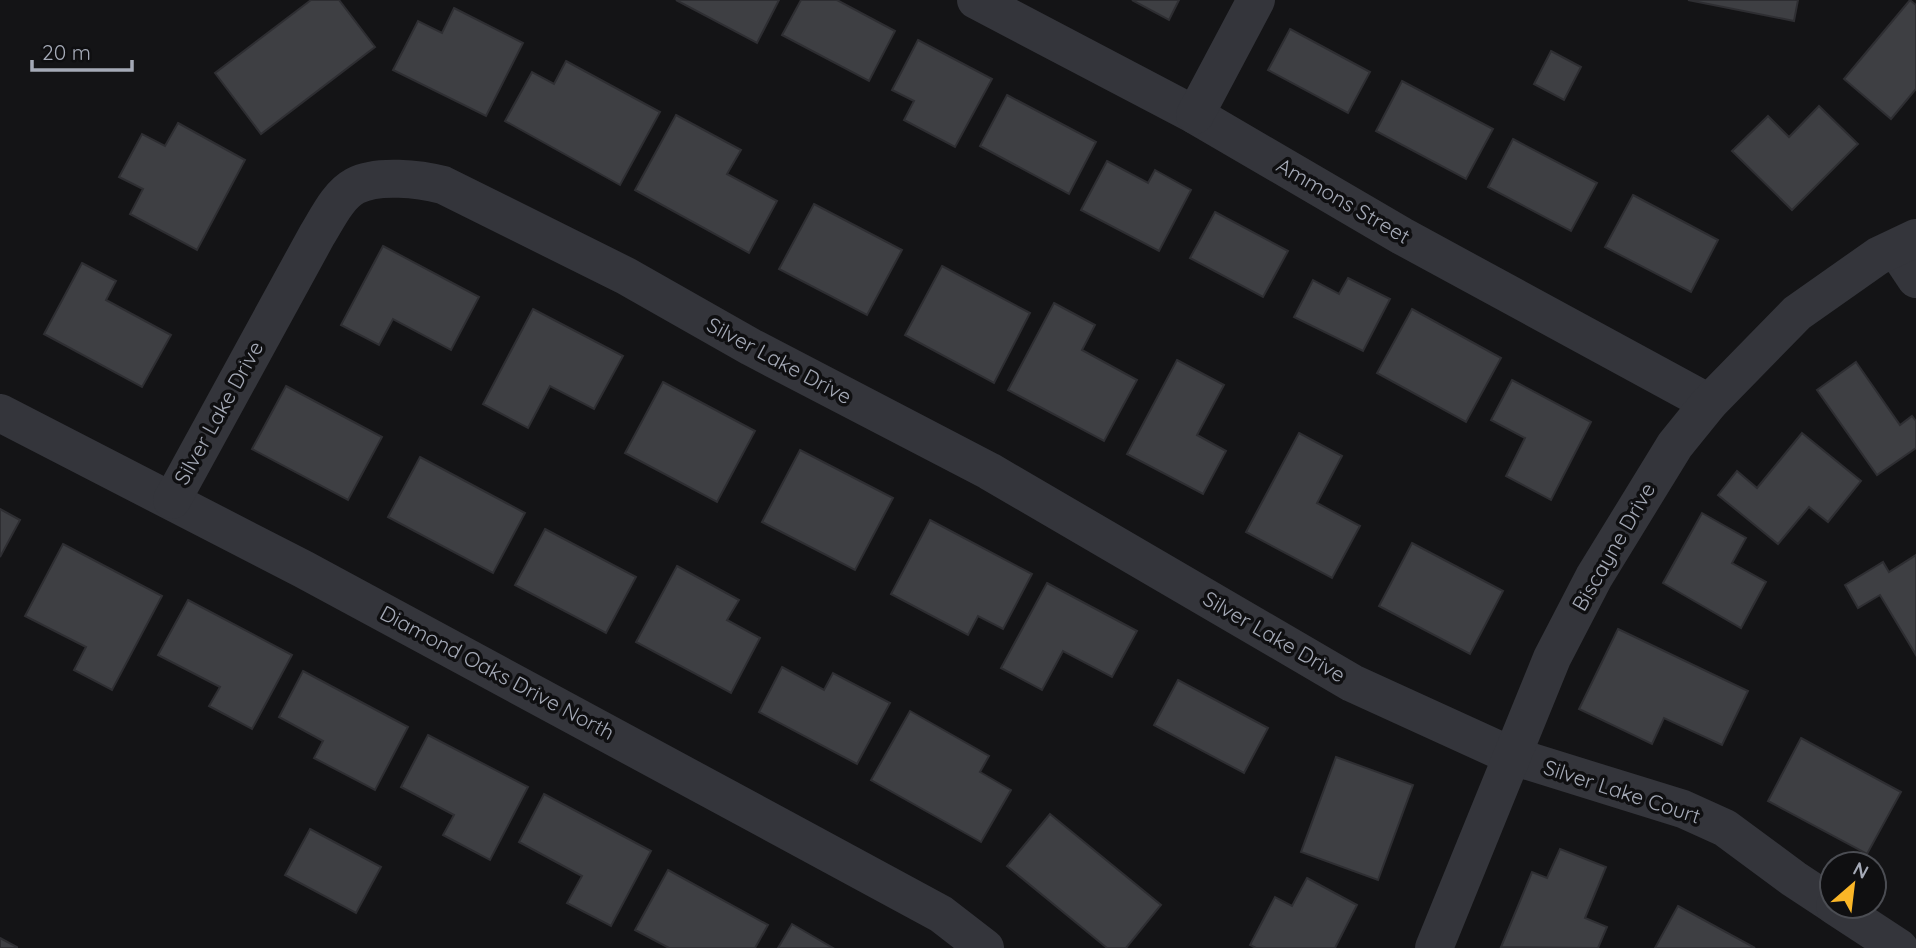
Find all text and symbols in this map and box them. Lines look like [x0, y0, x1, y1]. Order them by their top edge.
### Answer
scale bar [32, 28, 131, 72]
text: 20 m [42, 39, 91, 65]
street label: Ammons Street [1272, 151, 1415, 249]
street label: Silver Lake Drive [703, 311, 856, 409]
street label: Silver Lake Drive [168, 336, 268, 489]
street label: Biscayne Drive [1566, 478, 1660, 615]
street label: Silver Lake Drive [1199, 585, 1350, 687]
street label: Diamond Oaks Drive North [376, 599, 619, 745]
street label: Silver Lake Court [1541, 753, 1704, 829]
north arrow [1818, 850, 1888, 920]
text: N [1849, 856, 1873, 884]

